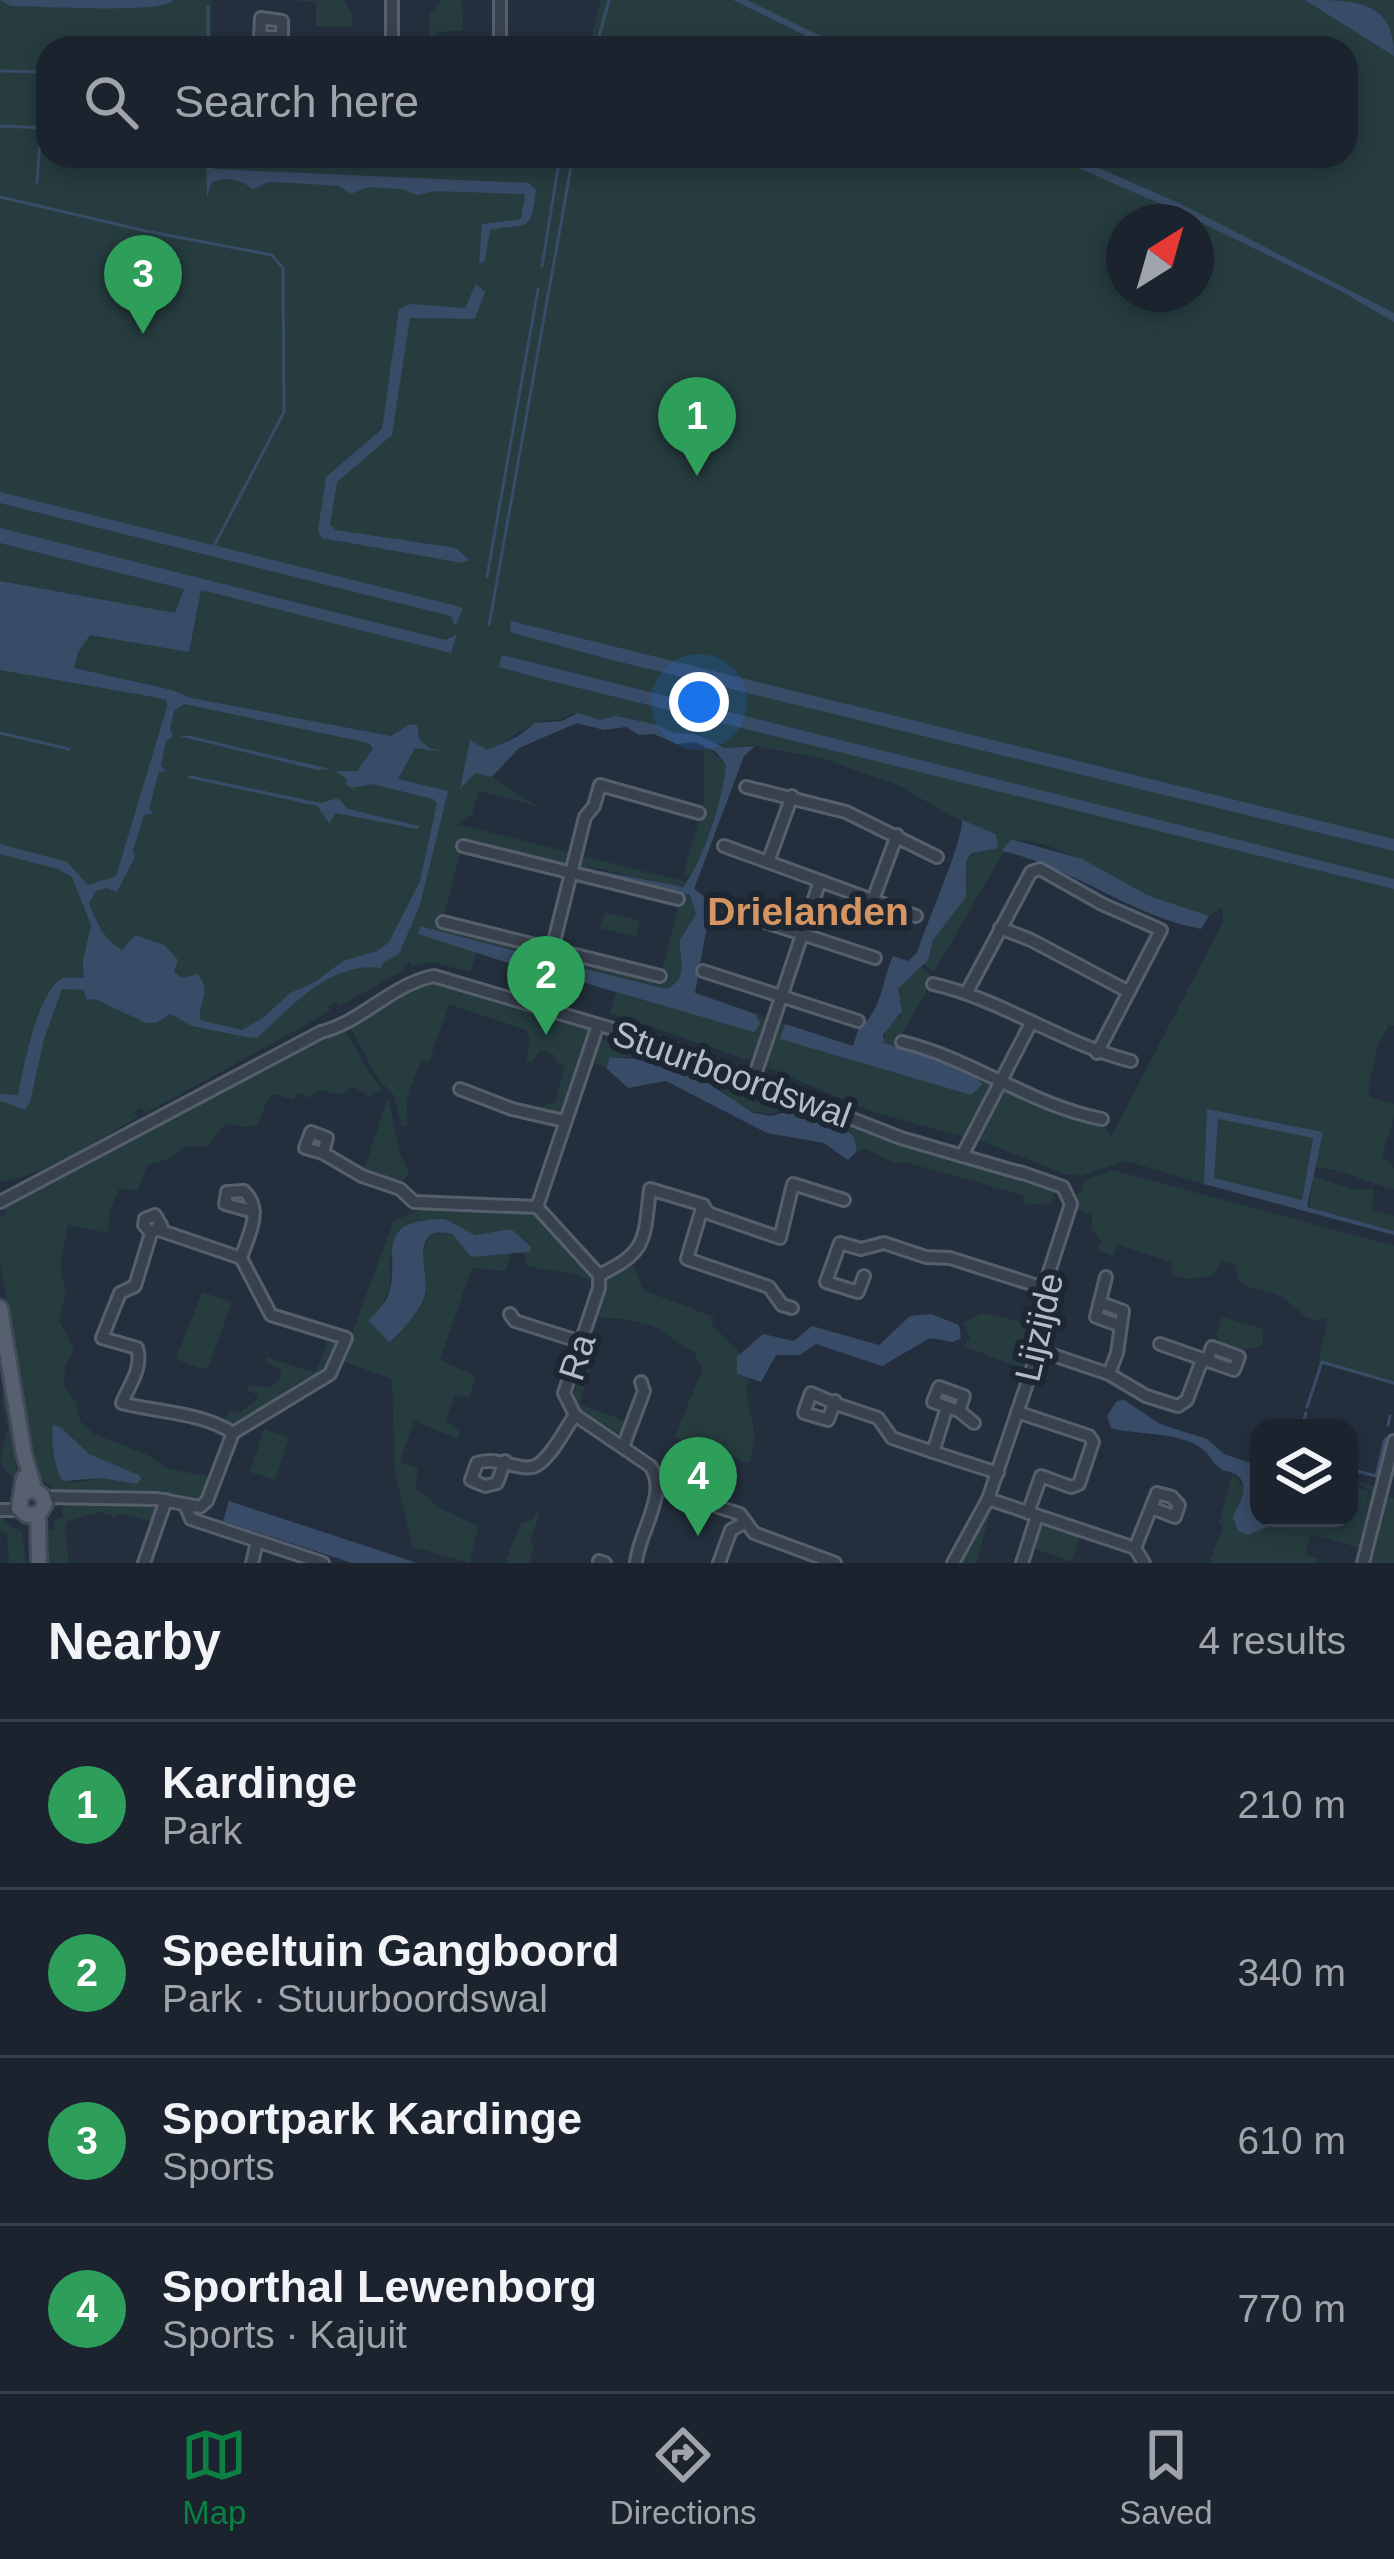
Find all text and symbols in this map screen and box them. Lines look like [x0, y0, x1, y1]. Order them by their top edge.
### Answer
search box [36, 36, 1358, 168]
icon: search [78, 69, 144, 135]
text: Search here [174, 76, 419, 127]
north arrow [1106, 204, 1214, 312]
pin: 3 [104, 235, 182, 334]
pin: 1 [658, 377, 736, 476]
your location [669, 672, 729, 732]
district label: Drielanden [707, 890, 909, 933]
pin: 2 [507, 936, 585, 1035]
street label: Stuurboordswal [607, 1012, 857, 1136]
street label: Lijzijde [1007, 1269, 1071, 1385]
street label: Ra [550, 1328, 604, 1385]
map controls [1250, 1419, 1358, 1527]
button: layers [1250, 1419, 1358, 1527]
pin: 4 [659, 1437, 737, 1536]
text: Nearby [48, 1613, 221, 1670]
text: 4 results [1199, 1619, 1346, 1662]
text: Kardinge [162, 1757, 357, 1808]
text: 1 [76, 1783, 98, 1826]
text: 210 m [1238, 1783, 1346, 1826]
text: Park [162, 1809, 242, 1852]
text: Speeltuin Gangboord [162, 1925, 620, 1976]
text: 2 [76, 1951, 98, 1994]
text: 340 m [1238, 1951, 1346, 1994]
text: Park · Stuurboordswal [162, 1977, 548, 2020]
text: Sportpark Kardinge [162, 2093, 582, 2144]
text: 3 [76, 2119, 98, 2162]
text: 610 m [1238, 2119, 1346, 2162]
text: Sports [162, 2145, 275, 2188]
text: Sporthal Lewenborg [162, 2261, 597, 2312]
text: 4 [76, 2287, 98, 2330]
text: 770 m [1238, 2287, 1346, 2330]
text: Sports · Kajuit [162, 2313, 407, 2356]
tab: Map [181, 2422, 247, 2532]
tab: Directions [610, 2422, 757, 2532]
tab: Saved [1119, 2422, 1213, 2532]

